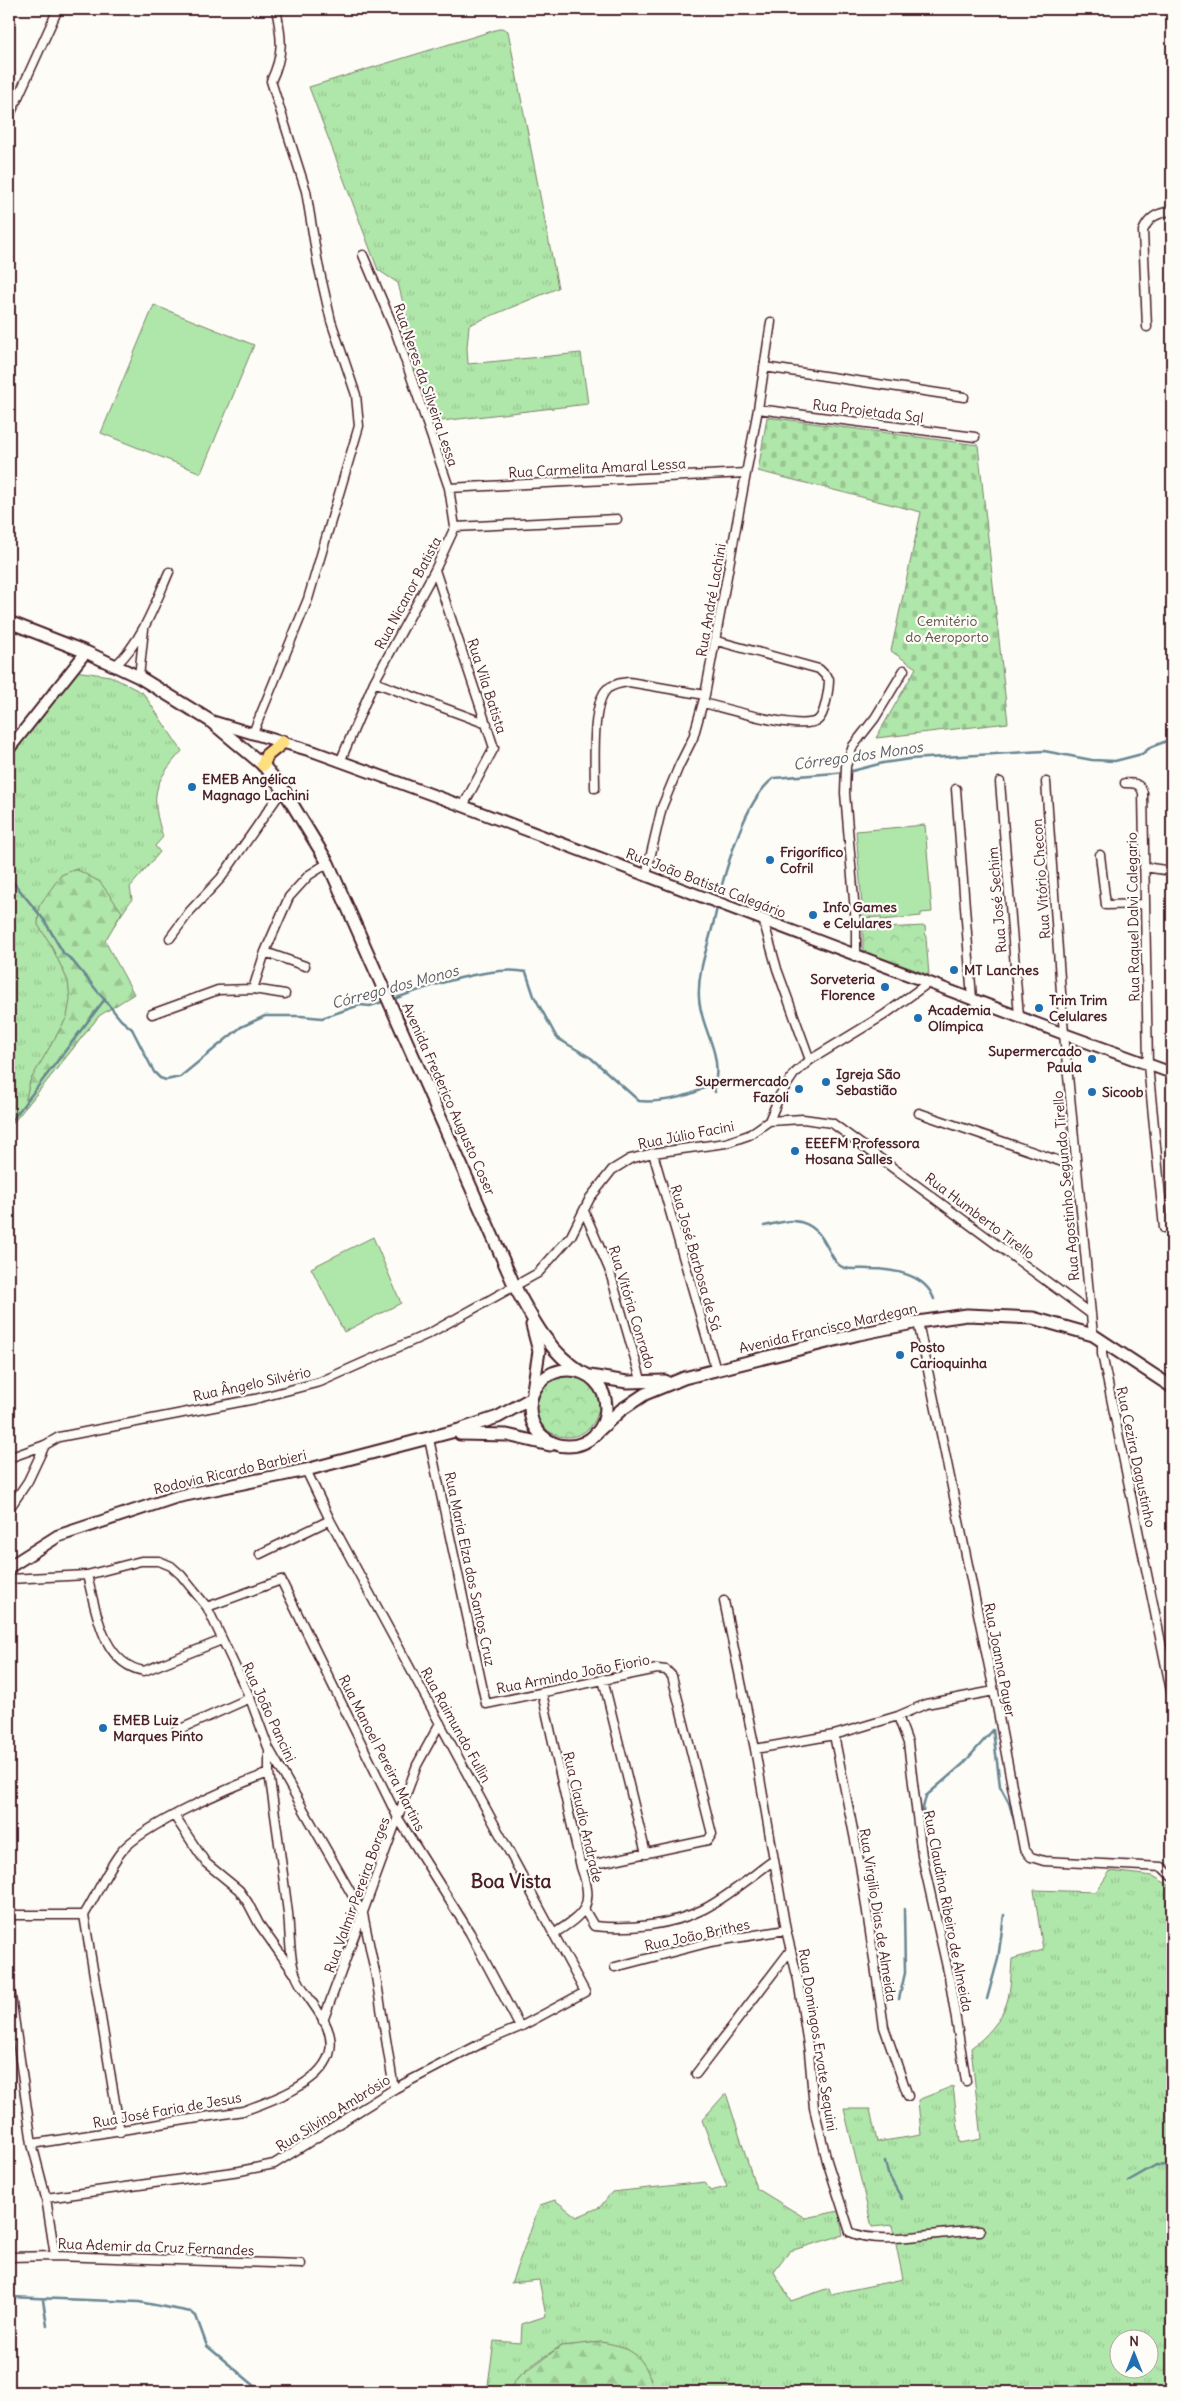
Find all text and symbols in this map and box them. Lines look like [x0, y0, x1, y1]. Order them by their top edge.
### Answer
street label: Rua Neres da Silveira Lessa [390, 301, 462, 469]
street label: Rua Projetada Sql [811, 395, 925, 427]
street label: Rua Carmelita Amaral Lessa [508, 454, 686, 482]
street label: Rua Nicanor Batista [371, 534, 445, 652]
street label: Rua André Lachini [692, 542, 730, 658]
park label: Cemitério do Aeroporto [905, 612, 989, 646]
street label: Rua Vila Batista [463, 636, 511, 736]
water label: Córrego dos Monos [792, 737, 925, 774]
place label: EMEB Angélica Magnago Lachini [202, 770, 309, 804]
marker: EMEB Angélica Magnago Lachini [186, 781, 198, 793]
street label: Rua Vitório Checon [1028, 818, 1054, 940]
street label: Rua Raquel Dalvi Calegario [1123, 832, 1143, 1002]
place label: Frigorífico Cofril [780, 843, 843, 877]
street label: Rua João Batista Calegário [623, 844, 789, 922]
street label: Rua José Sechim [983, 846, 1011, 954]
marker: Frigorífico Cofril [764, 854, 776, 866]
place label: Info Games e Celulares [823, 898, 898, 932]
marker: Info Games e Celulares [807, 909, 819, 921]
water label: Córrego dos Monos [329, 960, 461, 1013]
place label: MT Lanches [964, 961, 1039, 979]
marker: MT Lanches [948, 964, 960, 976]
place label: Sorveteria Florence [810, 970, 875, 1004]
marker: Sorveteria Florence [879, 981, 891, 993]
place label: Trim Trim Celulares [1049, 991, 1108, 1025]
street label: Avenida Frederico Augusto Coser [398, 1000, 500, 1198]
place label: Academia Olímpica [928, 1001, 991, 1035]
marker: Trim Trim Celulares [1033, 1002, 1045, 1014]
marker: Academia Olímpica [912, 1012, 924, 1024]
place label: Supermercado Paula [988, 1042, 1082, 1076]
marker: Supermercado Paula [1086, 1053, 1098, 1065]
place label: Igreja São Sebastião [836, 1065, 901, 1099]
place label: Supermercado Fazoli [695, 1072, 789, 1106]
marker: Igreja São Sebastião [820, 1076, 832, 1088]
marker: Supermercado Fazoli [793, 1083, 805, 1095]
place label: Sicoob [1102, 1083, 1144, 1101]
marker: Sicoob [1086, 1086, 1098, 1098]
street label: Rua Agostinho Segundo Tirello [1049, 1090, 1083, 1282]
street label: Rua Júlio Facini [636, 1117, 736, 1153]
place label: EEEFM Professora Hosana Salles [805, 1134, 920, 1168]
marker: EEEFM Professora Hosana Salles [789, 1145, 801, 1157]
street label: Rua Humberto Tirello [921, 1169, 1039, 1263]
street label: Rua José Barbosa de Sá [666, 1183, 726, 1333]
street label: Rua Vitória Conrado [605, 1243, 659, 1371]
street label: Avenida Francisco Mardegan [737, 1299, 919, 1357]
place label: Posto Carioquinha [910, 1338, 987, 1372]
marker: Posto Carioquinha [894, 1349, 906, 1361]
street label: Rua Ângelo Silvério [191, 1363, 313, 1405]
street label: Rua Cezira Dagustinho [1112, 1385, 1160, 1529]
street label: Rodovia Ricardo Barbieri [152, 1446, 308, 1498]
street label: Rua Maria Elza dos Santos Cruz [441, 1470, 500, 1668]
street label: Rua Joanna Payer [980, 1601, 1020, 1719]
street label: Rua Armindo João Fiorio [495, 1650, 651, 1698]
street label: Rua João Pancini [238, 1659, 300, 1765]
street label: Rua Raimundo Fullin [417, 1664, 495, 1786]
street label: Rua Manoel Pereira Martins [335, 1672, 429, 1834]
place label: EMEB Luiz Marques Pinto [113, 1711, 203, 1745]
marker: EMEB Luiz Marques Pinto [97, 1722, 109, 1734]
street label: Rua Claudio Andrade [559, 1750, 607, 1884]
street label: Rua Claudina Ribeiro de Almeida [920, 1809, 976, 2013]
street label: Rua Valmir Pereira Borges [320, 1815, 394, 1975]
street label: Rua Virgilio Dias de Almeida [855, 1827, 901, 2003]
district label: Boa Vista [471, 1869, 551, 1893]
street label: Rua João Brithes [643, 1915, 751, 1955]
street label: Rua Domingos Ervate Sequini [795, 1947, 841, 2133]
street label: Rua Silvino Ambrósio [273, 2070, 394, 2155]
street label: Rua José Faria de Jesus [91, 2088, 243, 2132]
street label: Rua Ademir da Cruz Fernandes [57, 2235, 255, 2259]
north arrow [1108, 2328, 1158, 2378]
text: N [1129, 2332, 1139, 2350]

